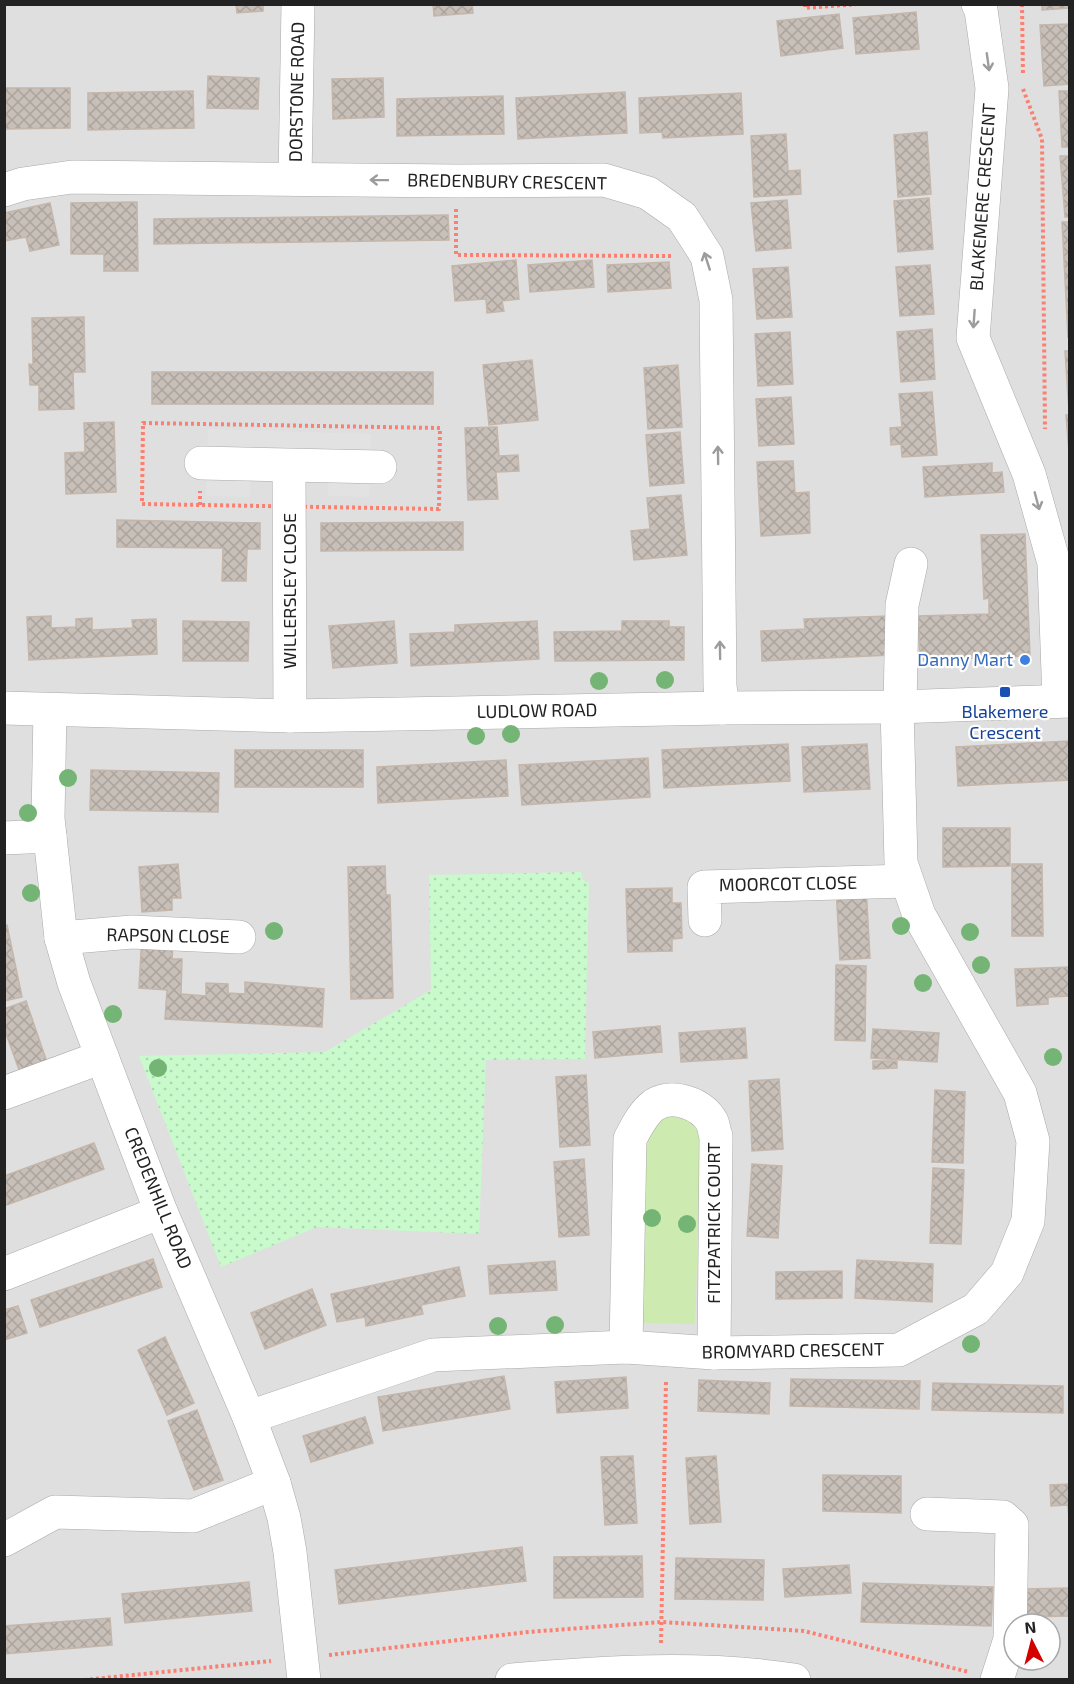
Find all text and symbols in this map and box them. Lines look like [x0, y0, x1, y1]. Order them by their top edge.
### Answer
street label: DORSTONE ROAD [284, 22, 308, 162]
one-way arrow [982, 51, 993, 71]
street label: BLAKEMERE CRESCENT [964, 102, 1000, 292]
street label: BREDENBURY CRESCENT [407, 168, 608, 194]
one-way arrow [370, 175, 390, 186]
one-way arrow [701, 252, 712, 271]
one-way arrow [969, 308, 980, 328]
one-way arrow [712, 445, 724, 465]
one-way arrow [1032, 492, 1043, 511]
street label: WILLERSLEY CLOSE [278, 513, 300, 669]
one-way arrow [714, 640, 726, 660]
place label: Danny Mart [917, 648, 1013, 670]
marker: Danny Mart [1018, 653, 1032, 667]
marker: Blakemere Crescent [998, 685, 1012, 699]
street label: LUDLOW ROAD [476, 698, 598, 722]
place label: Blakemere Crescent [961, 700, 1049, 743]
street label: MOORCOT CLOSE [719, 871, 857, 895]
street label: RAPSON CLOSE [106, 923, 230, 947]
street label: CREDENHILL ROAD [120, 1123, 197, 1272]
street label: FITZPATRICK COURT [702, 1142, 724, 1304]
street label: BROMYARD CRESCENT [701, 1337, 885, 1363]
north arrow [1002, 1612, 1062, 1672]
text: N [1024, 1617, 1037, 1637]

